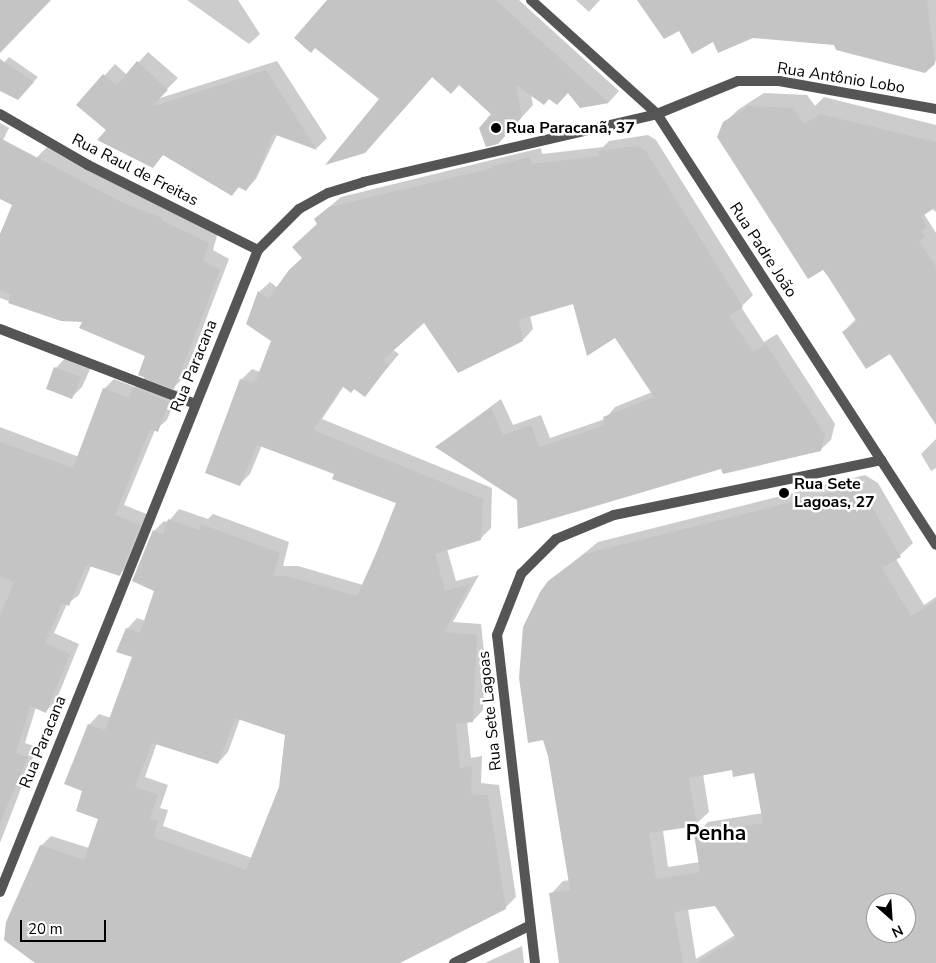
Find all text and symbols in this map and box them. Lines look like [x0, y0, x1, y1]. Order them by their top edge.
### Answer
street label: Rua Antônio Lobo [776, 58, 906, 98]
place label: Rua Paracanã, 37 [506, 118, 635, 138]
marker: Rua Paracanã, 37 [490, 122, 502, 134]
street label: Rua Raul de Freitas [69, 130, 201, 210]
street label: Rua Padre João [725, 199, 801, 301]
street label: Rua Paracana [167, 317, 221, 415]
place label: Rua Sete Lagoas, 27 [794, 474, 875, 512]
marker: Rua Sete Lagoas, 27 [778, 487, 790, 499]
street label: Rua Sete Lagoas [474, 650, 506, 772]
street label: Rua Paracana [16, 693, 70, 791]
district label: Penha [686, 820, 746, 846]
north arrow [866, 893, 916, 943]
scale bar [22, 910, 109, 942]
text: 20 m [28, 919, 63, 939]
text: N [888, 920, 906, 942]

